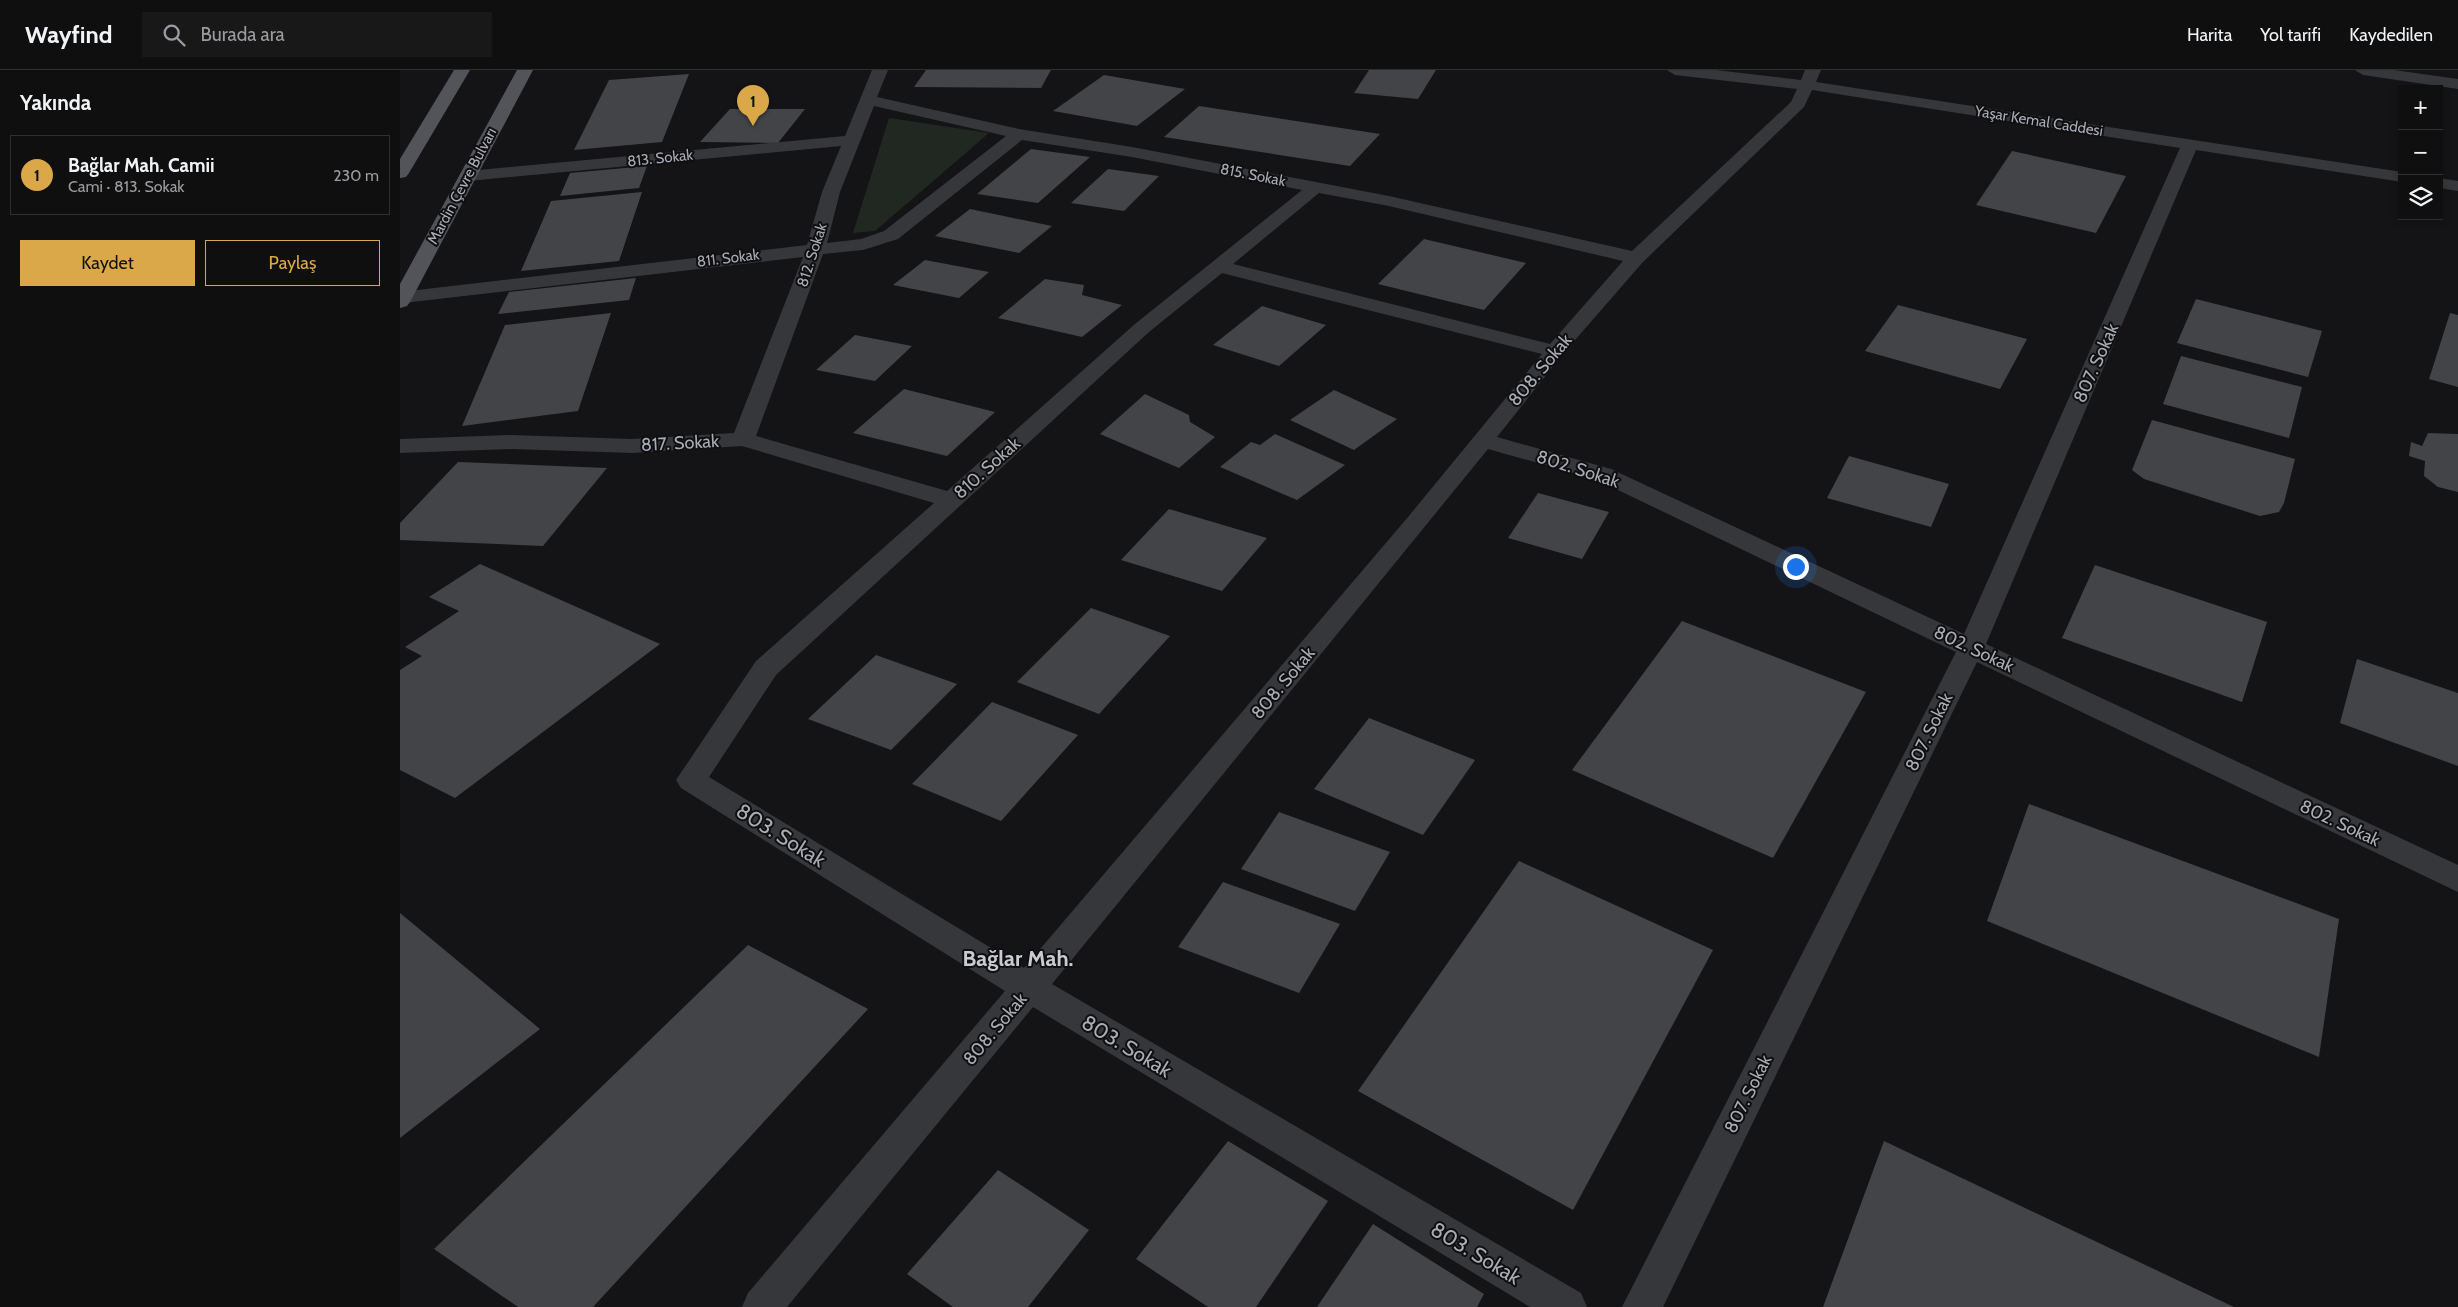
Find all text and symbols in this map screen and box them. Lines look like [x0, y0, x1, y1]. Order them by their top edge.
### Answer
search box [142, 12, 492, 57]
text: Wayfind [25, 20, 112, 49]
icon: search [160, 21, 188, 49]
text: Burada ara [200, 23, 285, 46]
text: Harita [2187, 24, 2232, 46]
text: Yol tarifi [2260, 24, 2321, 46]
text: Kaydedilen [2349, 24, 2433, 46]
pin: 1 [737, 85, 769, 126]
map controls [2398, 85, 2443, 220]
button: + [2398, 85, 2443, 130]
text: Yakında [20, 90, 91, 115]
street label: Yaşar Kemal Caddesi [1973, 102, 2104, 140]
street label: Mardin Çevre Bulvarı [424, 125, 500, 247]
button: − [2398, 130, 2443, 175]
street label: 813. Sokak [626, 146, 694, 170]
text: Bağlar Mah. Camii [68, 154, 215, 177]
street label: 815. Sokak [1219, 160, 1287, 190]
text: 1 [34, 166, 40, 185]
text: 230 m [333, 166, 379, 185]
button: layers [2398, 175, 2443, 220]
text: Cami · 813. Sokak [68, 177, 185, 196]
street label: 812. Sokak [793, 221, 831, 289]
button: Kaydet [20, 240, 195, 286]
button: Paylaş [205, 240, 380, 286]
street label: 811. Sokak [696, 245, 761, 271]
street label: 807. Sokak [2069, 319, 2124, 406]
street label: 808. Sokak [1504, 329, 1577, 410]
street label: 817. Sokak [640, 430, 720, 456]
street label: 810. Sokak [949, 432, 1025, 504]
street label: 802. Sokak [1534, 445, 1623, 493]
your location [1783, 554, 1809, 580]
street label: 802. Sokak [1930, 621, 2018, 677]
street label: 808. Sokak [1247, 642, 1320, 723]
street label: 807. Sokak [1901, 688, 1958, 775]
street label: 802. Sokak [2296, 795, 2384, 851]
street label: 803. Sokak [732, 798, 831, 873]
district label: Bağlar Mah. [963, 945, 1073, 972]
street label: 808. Sokak [959, 988, 1032, 1069]
street label: 803. Sokak [1078, 1009, 1177, 1083]
street label: 807. Sokak [1720, 1050, 1777, 1137]
street label: 803. Sokak [1427, 1216, 1526, 1290]

